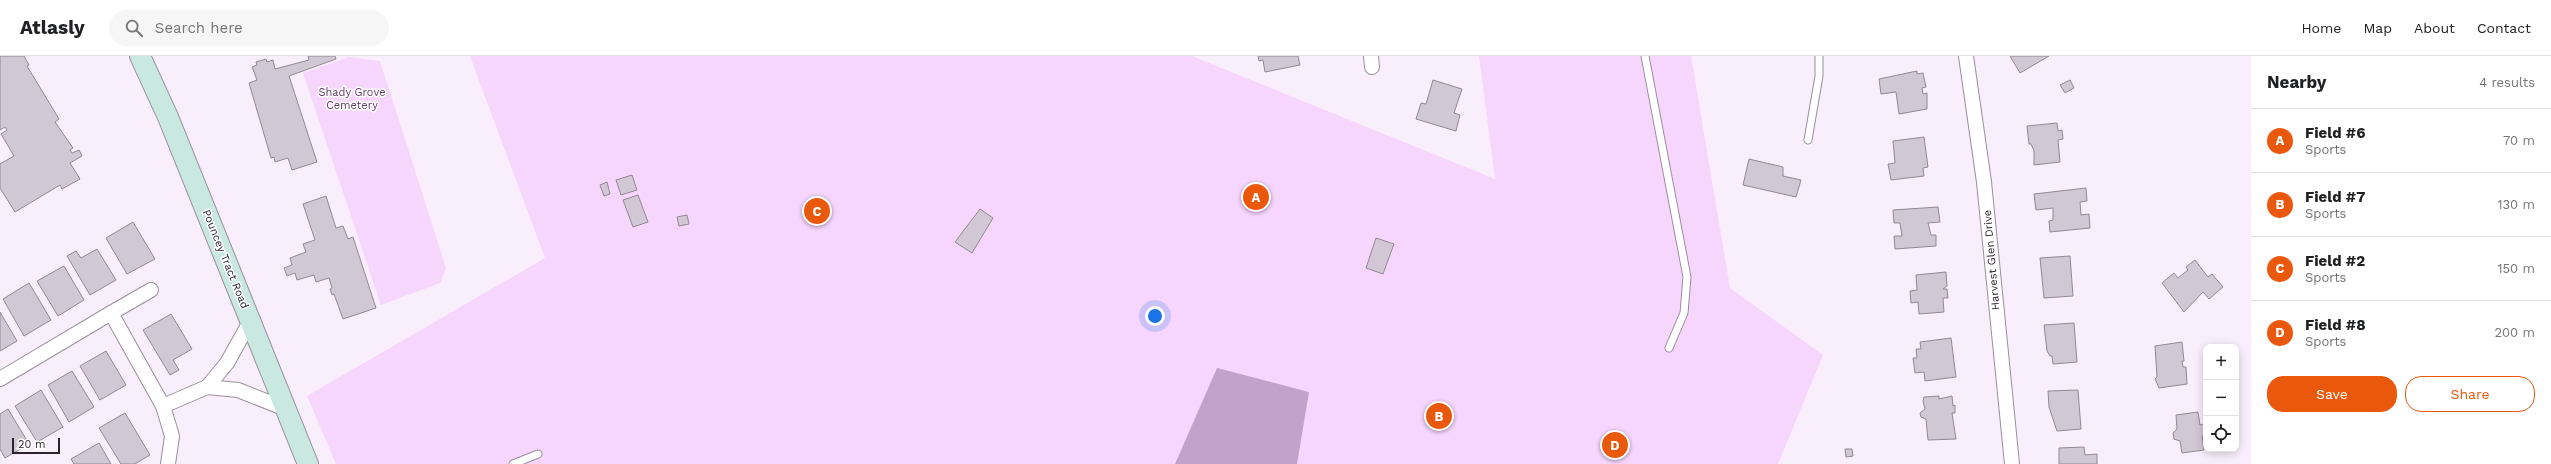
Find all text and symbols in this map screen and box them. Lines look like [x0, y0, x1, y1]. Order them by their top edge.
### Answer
search box [109, 10, 389, 46]
text: Atlasly [20, 16, 85, 39]
icon: search [123, 17, 145, 39]
text: Search here [155, 19, 243, 37]
text: Home [2301, 20, 2341, 36]
text: Map [2363, 20, 2392, 36]
text: About [2414, 20, 2455, 36]
text: Contact [2477, 20, 2531, 36]
text: Nearby [2267, 72, 2326, 92]
text: 4 results [2479, 75, 2535, 90]
park label: Shady Grove Cemetery [318, 86, 386, 112]
text: Field #6 [2305, 124, 2365, 142]
text: A [2276, 133, 2284, 148]
text: 70 m [2503, 133, 2535, 148]
text: Sports [2305, 142, 2346, 157]
pin: A [1243, 182, 1269, 212]
text: Field #7 [2305, 188, 2365, 206]
pin: C [804, 196, 830, 226]
text: B [2276, 197, 2284, 212]
text: 130 m [2497, 197, 2535, 212]
text: Sports [2305, 206, 2346, 221]
street label: Pouncey Tract Road [200, 208, 251, 311]
street label: Harvest Glen Drive [1981, 209, 2002, 311]
text: Field #2 [2305, 252, 2365, 270]
text: C [2276, 261, 2284, 276]
text: 150 m [2497, 261, 2535, 276]
text: Sports [2305, 270, 2346, 285]
your location [1145, 306, 1165, 326]
text: Field #8 [2305, 316, 2366, 334]
text: D [2275, 325, 2285, 340]
text: 200 m [2494, 325, 2535, 340]
text: Sports [2305, 334, 2346, 349]
map controls [2203, 344, 2239, 452]
button: + [2203, 344, 2239, 380]
button: Save [2267, 376, 2397, 412]
button: Share [2405, 376, 2535, 412]
button: − [2203, 380, 2239, 416]
pin: B [1426, 401, 1452, 431]
button: locate [2203, 416, 2239, 452]
pin: D [1602, 430, 1628, 460]
scale bar [12, 436, 60, 455]
text: 20 m [18, 438, 46, 451]

